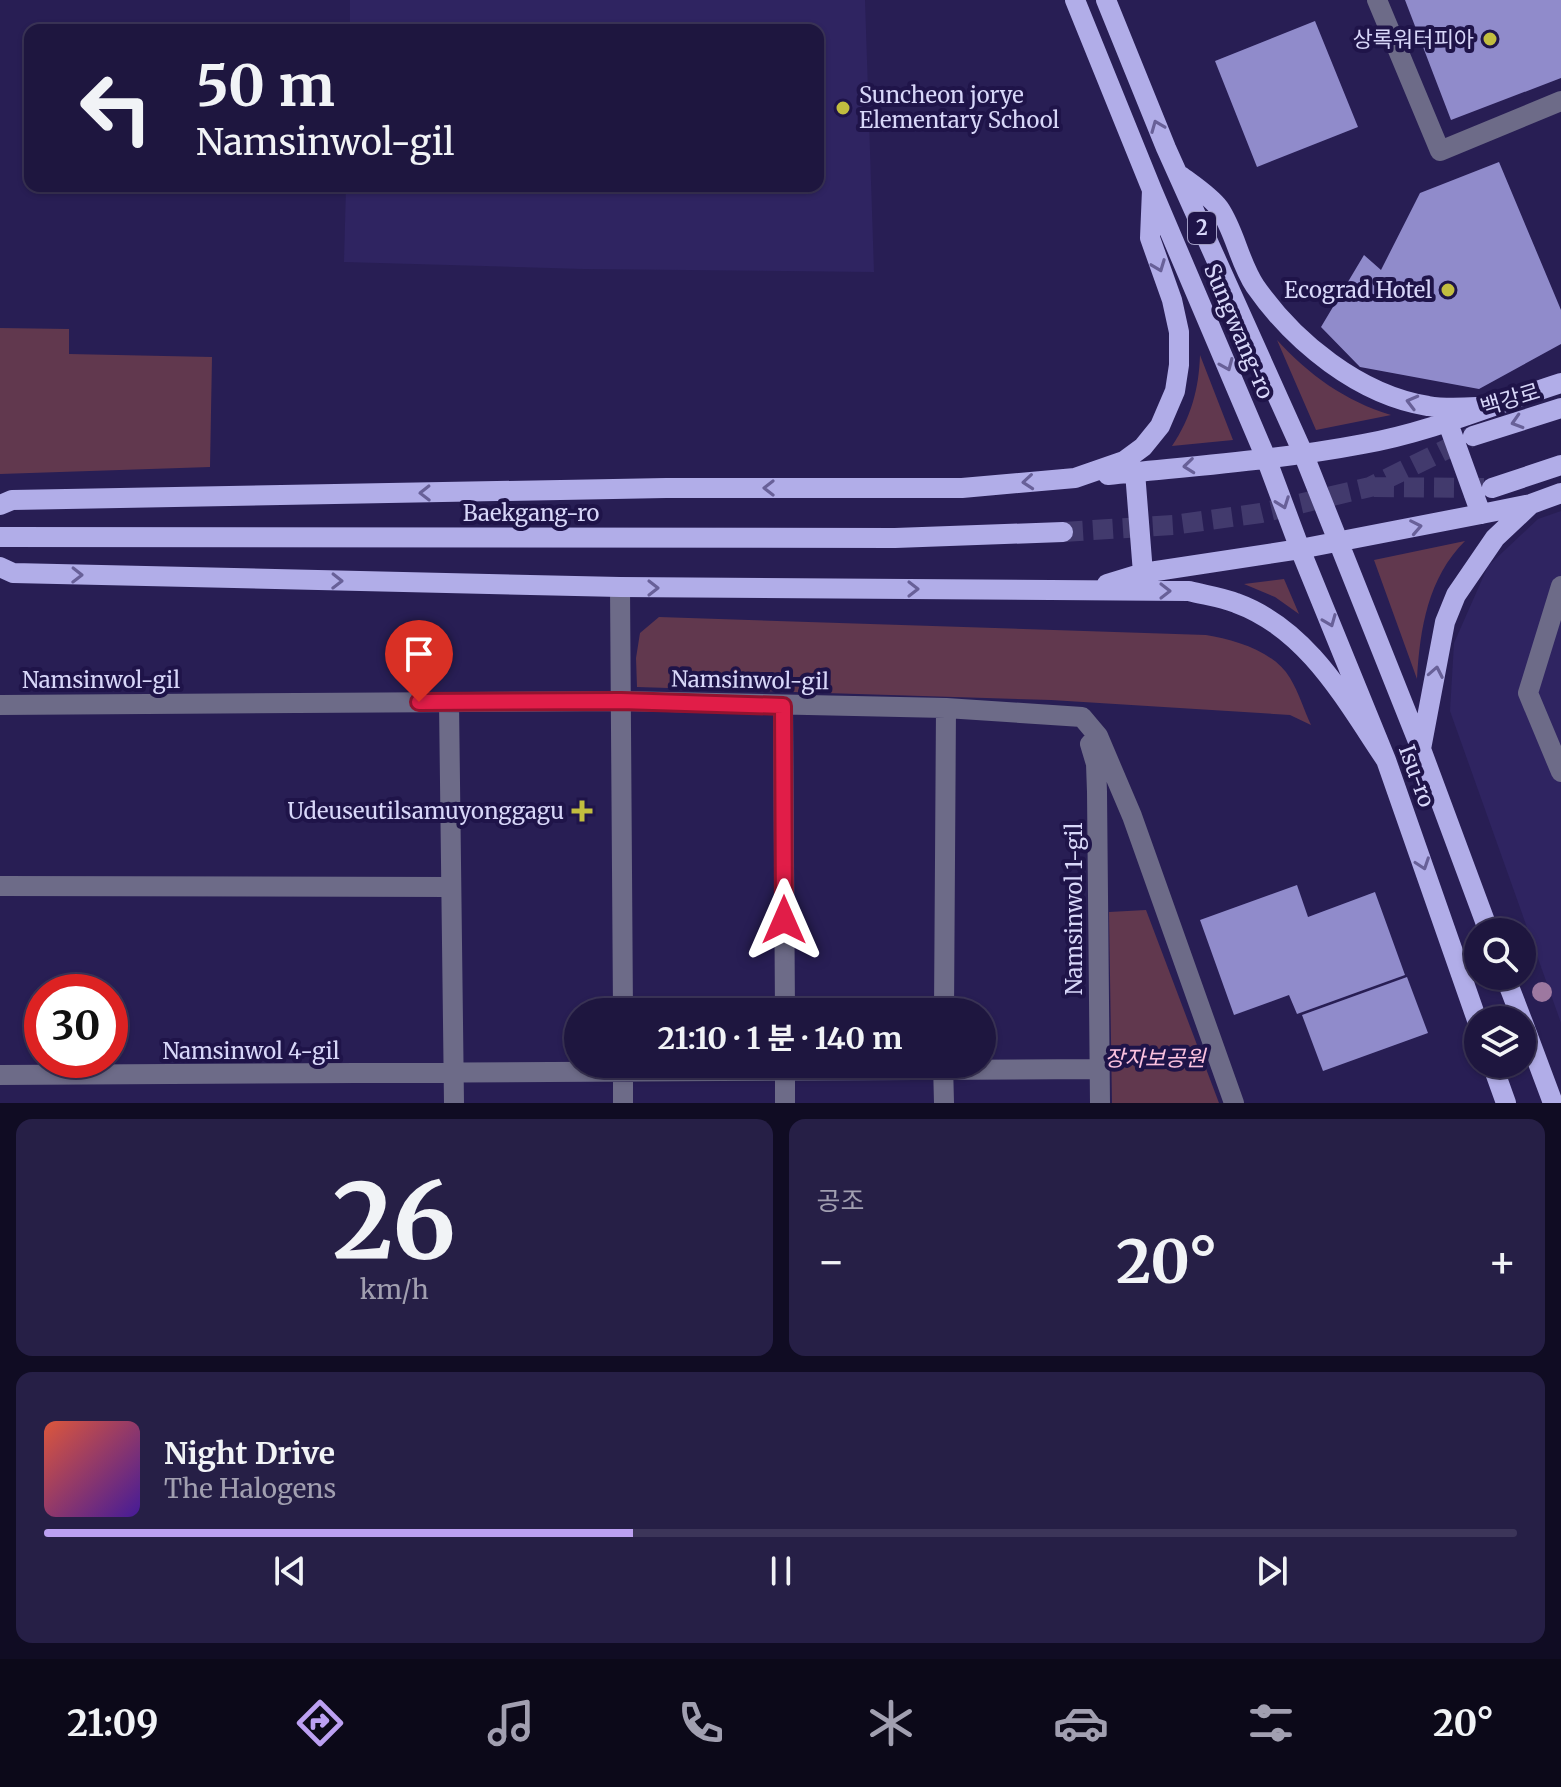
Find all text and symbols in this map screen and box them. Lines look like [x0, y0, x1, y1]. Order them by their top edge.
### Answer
place label: 상록워터피아 [1353, 25, 1474, 53]
marker: 상록워터피아 [1481, 30, 1499, 48]
text: 50 m [196, 51, 335, 121]
icon: left [64, 56, 168, 160]
place label: Suncheon jorye Elementary School [859, 81, 1060, 134]
marker: Suncheon jorye Elementary School [834, 99, 852, 117]
text: Namsinwol-gil [196, 120, 454, 165]
one-way arrow [1150, 120, 1167, 134]
road number: 2 [1188, 212, 1216, 244]
one-way arrow [1149, 258, 1166, 272]
street label: Sungwang-ro [1198, 259, 1280, 403]
place label: Ecograd Hotel [1284, 276, 1432, 304]
marker: Ecograd Hotel [1439, 281, 1457, 299]
one-way arrow [1217, 357, 1233, 371]
street label: 백강로 [1477, 377, 1543, 421]
one-way arrow [1405, 395, 1419, 411]
one-way arrow [1511, 413, 1525, 429]
one-way arrow [1182, 458, 1195, 475]
one-way arrow [1021, 474, 1034, 491]
one-way arrow [762, 479, 775, 497]
one-way arrow [418, 484, 431, 501]
one-way arrow [1273, 496, 1290, 510]
street label: Baekgang-ro [463, 499, 599, 527]
one-way arrow [1409, 519, 1422, 536]
one-way arrow [71, 566, 84, 583]
one-way arrow [331, 572, 344, 589]
one-way arrow [647, 579, 660, 596]
one-way arrow [907, 580, 920, 598]
one-way arrow [1159, 582, 1172, 599]
one-way arrow [1320, 613, 1336, 627]
pin [385, 620, 453, 702]
icon: arrive [397, 632, 441, 676]
street label: Namsinwol-gil [671, 665, 829, 695]
one-way arrow [1426, 665, 1443, 679]
street label: Namsinwol-gil [22, 666, 180, 694]
street label: Isu-ro [1393, 741, 1441, 811]
place label: Udeuseutilsamuyonggagu [287, 797, 564, 825]
marker: Udeuseutilsamuyonggagu [571, 800, 593, 822]
street label: Namsinwol 1-gil [1060, 823, 1088, 995]
one-way arrow [1413, 856, 1429, 870]
position arrow [742, 878, 826, 962]
map controls [1464, 918, 1536, 1078]
button: search [1464, 918, 1536, 990]
speed limit sign: 30 [24, 974, 128, 1078]
button: layers [1464, 1006, 1536, 1078]
text: 21:10 · 1 분 · 140 m [658, 1019, 902, 1057]
street label: Namsinwol 4-gil [162, 1037, 340, 1065]
park label: 장자보공원 [1104, 1044, 1207, 1072]
text: 26 [333, 1156, 456, 1286]
text: 공조 [817, 1184, 864, 1217]
text: 20° [1116, 1224, 1218, 1299]
text: − [817, 1234, 846, 1289]
text: + [1488, 1234, 1517, 1289]
text: km/h [360, 1273, 429, 1306]
text: Night Drive [164, 1434, 335, 1472]
text: The Halogens [164, 1472, 336, 1505]
icon: previous [268, 1549, 312, 1593]
icon: pause [759, 1549, 803, 1593]
icon: next [1250, 1549, 1294, 1593]
icon: directions [292, 1695, 348, 1751]
icon: music [483, 1695, 539, 1751]
icon: phone [673, 1695, 729, 1751]
icon: climate [863, 1695, 919, 1751]
icon: car [1053, 1695, 1109, 1751]
icon: filters [1243, 1695, 1299, 1751]
text: 21:09 [67, 1701, 158, 1746]
text: 20° [1433, 1701, 1494, 1746]

